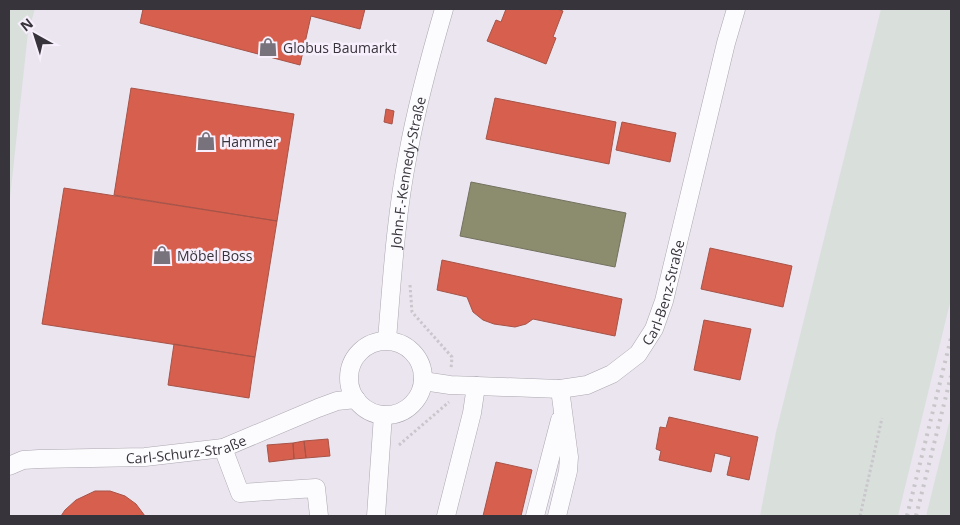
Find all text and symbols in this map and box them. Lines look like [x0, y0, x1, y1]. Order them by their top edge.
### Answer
north arrow [10, 10, 60, 60]
text: N [16, 14, 37, 35]
shop icon: Globus Baumarkt [257, 36, 279, 58]
place label: Globus Baumarkt [283, 38, 397, 57]
street label: John-F.-Kennedy-Straße [385, 94, 429, 251]
shop icon: Hammer [195, 130, 217, 152]
place label: Hammer [221, 132, 279, 151]
street label: Carl-Benz-Straße [637, 238, 688, 349]
shop icon: Möbel Boss [151, 244, 173, 266]
place label: Möbel Boss [177, 246, 253, 265]
street label: Carl-Schurz-Straße [126, 430, 249, 467]

